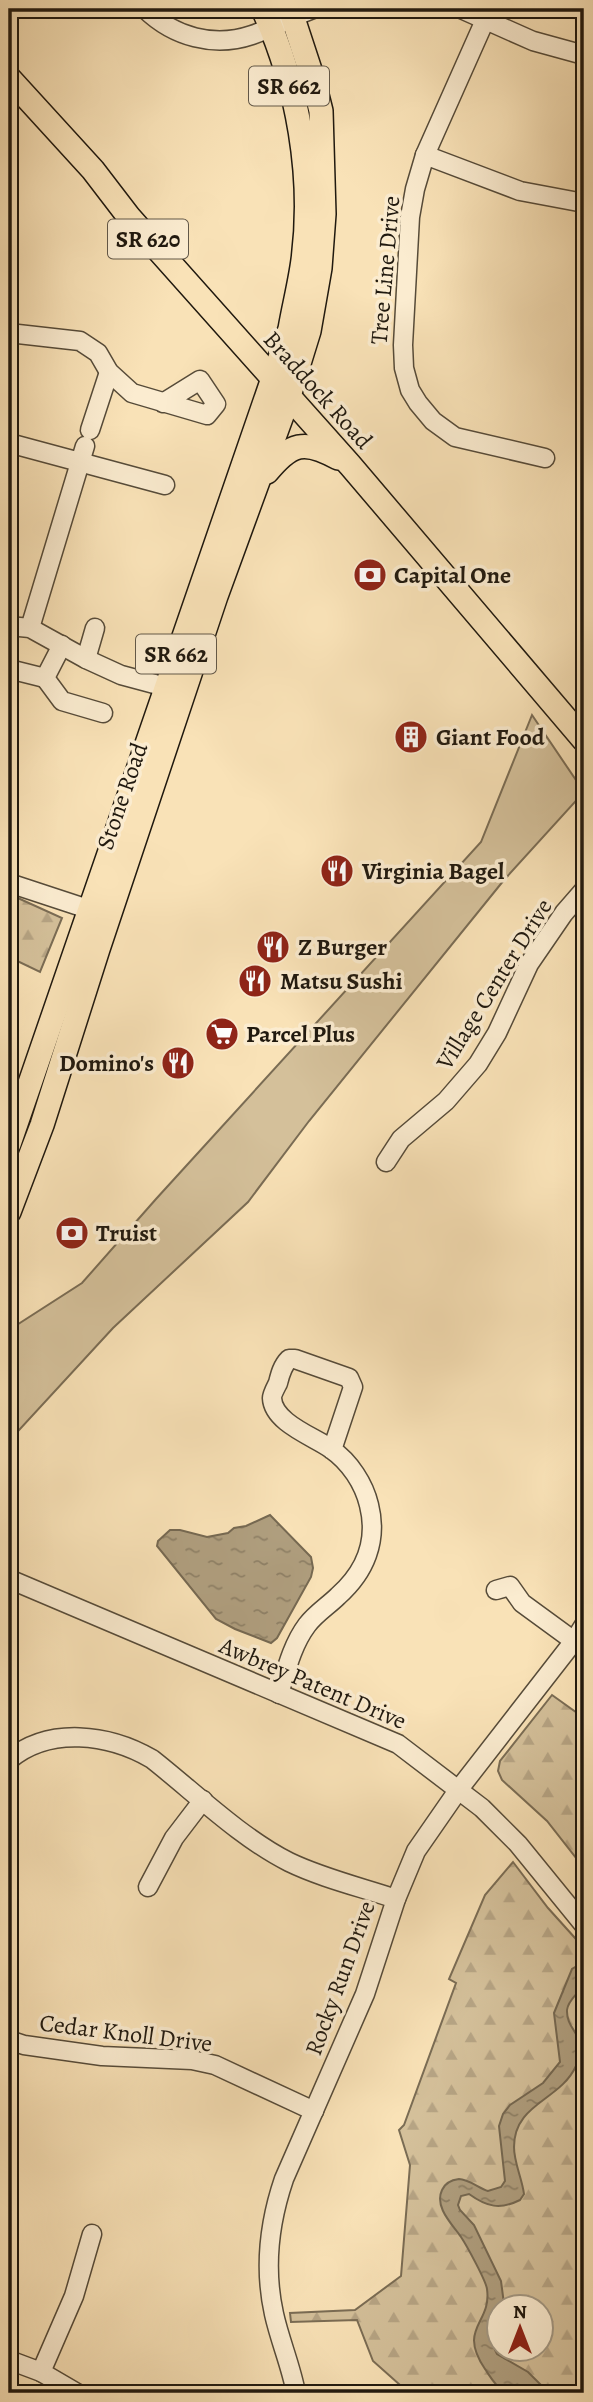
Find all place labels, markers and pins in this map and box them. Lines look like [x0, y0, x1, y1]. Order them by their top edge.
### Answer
bank icon: Capital One [351, 556, 389, 594]
place label: Capital One [394, 559, 511, 591]
building icon: Giant Food [392, 718, 430, 756]
place label: Giant Food [436, 721, 545, 753]
restaurant icon: Virginia Bagel [318, 852, 356, 890]
place label: Virginia Bagel [361, 855, 505, 887]
restaurant icon: Z Burger [254, 928, 292, 966]
place label: Z Burger [298, 931, 387, 963]
restaurant icon: Matsu Sushi [236, 962, 274, 1000]
place label: Matsu Sushi [280, 965, 402, 997]
supermarket icon: Parcel Plus [203, 1015, 241, 1053]
place label: Parcel Plus [246, 1018, 355, 1050]
restaurant icon: Domino's [159, 1044, 197, 1082]
place label: Domino's [59, 1047, 154, 1079]
bank icon: Truist [53, 1214, 91, 1252]
place label: Truist [96, 1217, 157, 1249]

